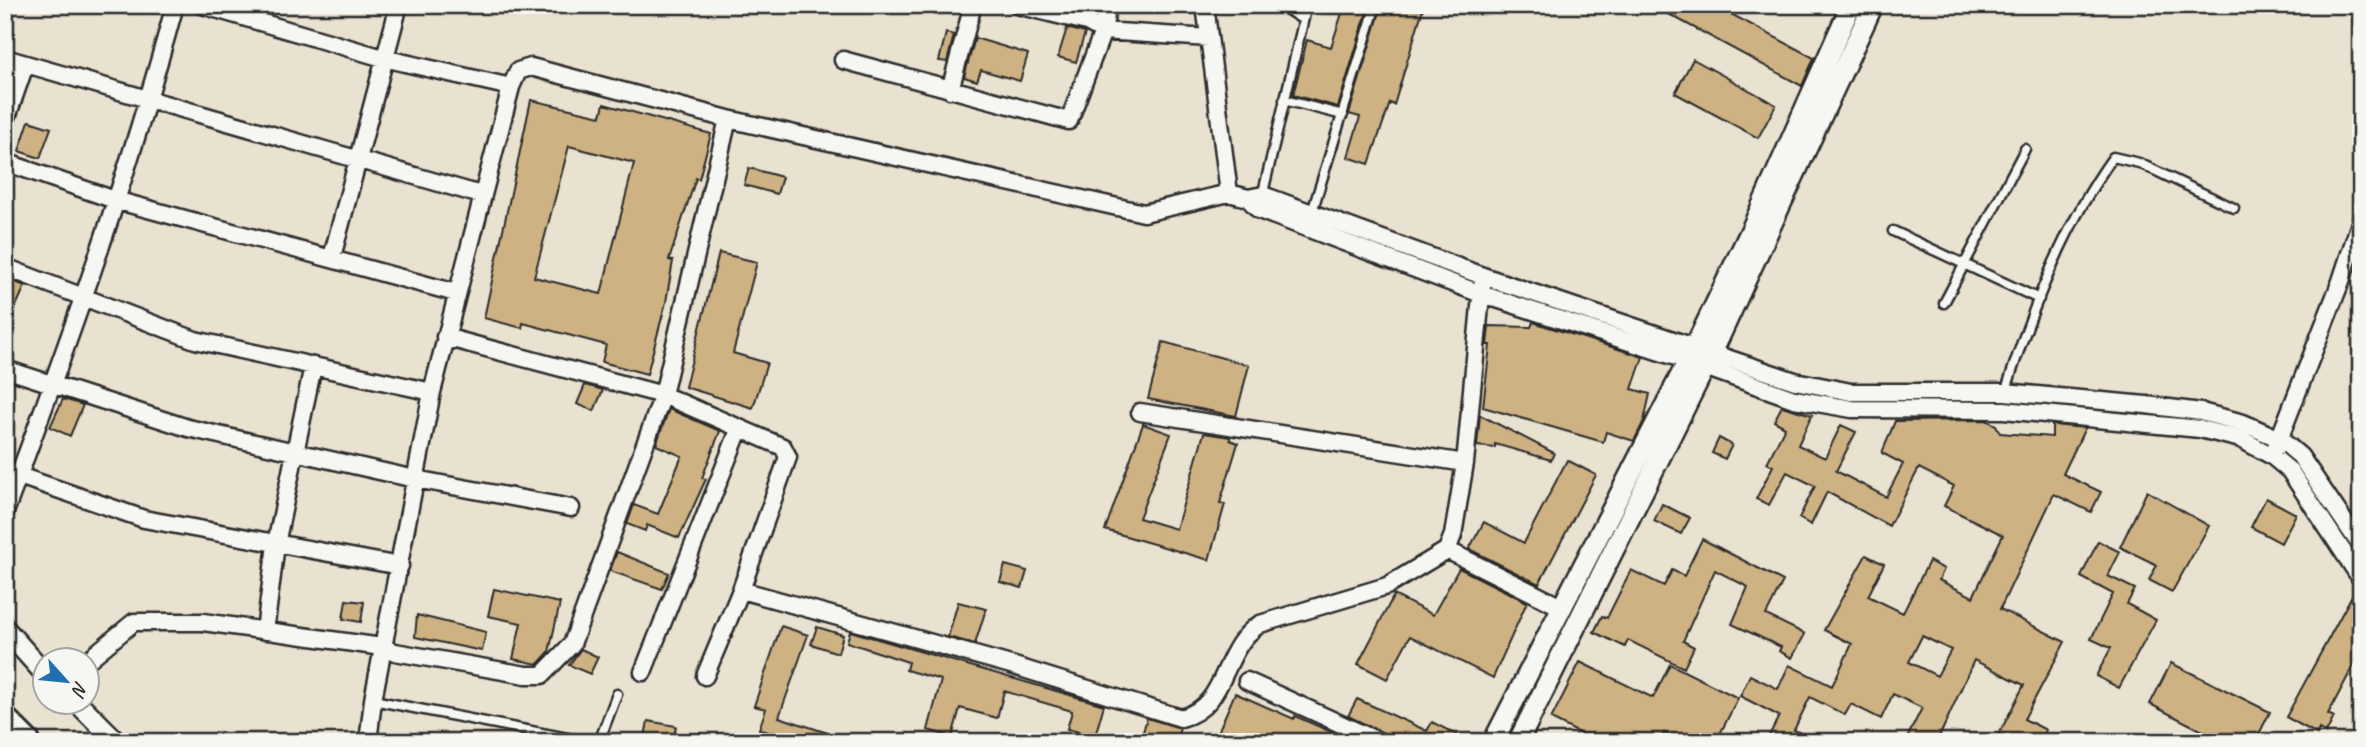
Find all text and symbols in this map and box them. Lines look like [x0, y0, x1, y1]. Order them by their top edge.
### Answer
north arrow [32, 646, 102, 716]
text: N [65, 678, 94, 702]

